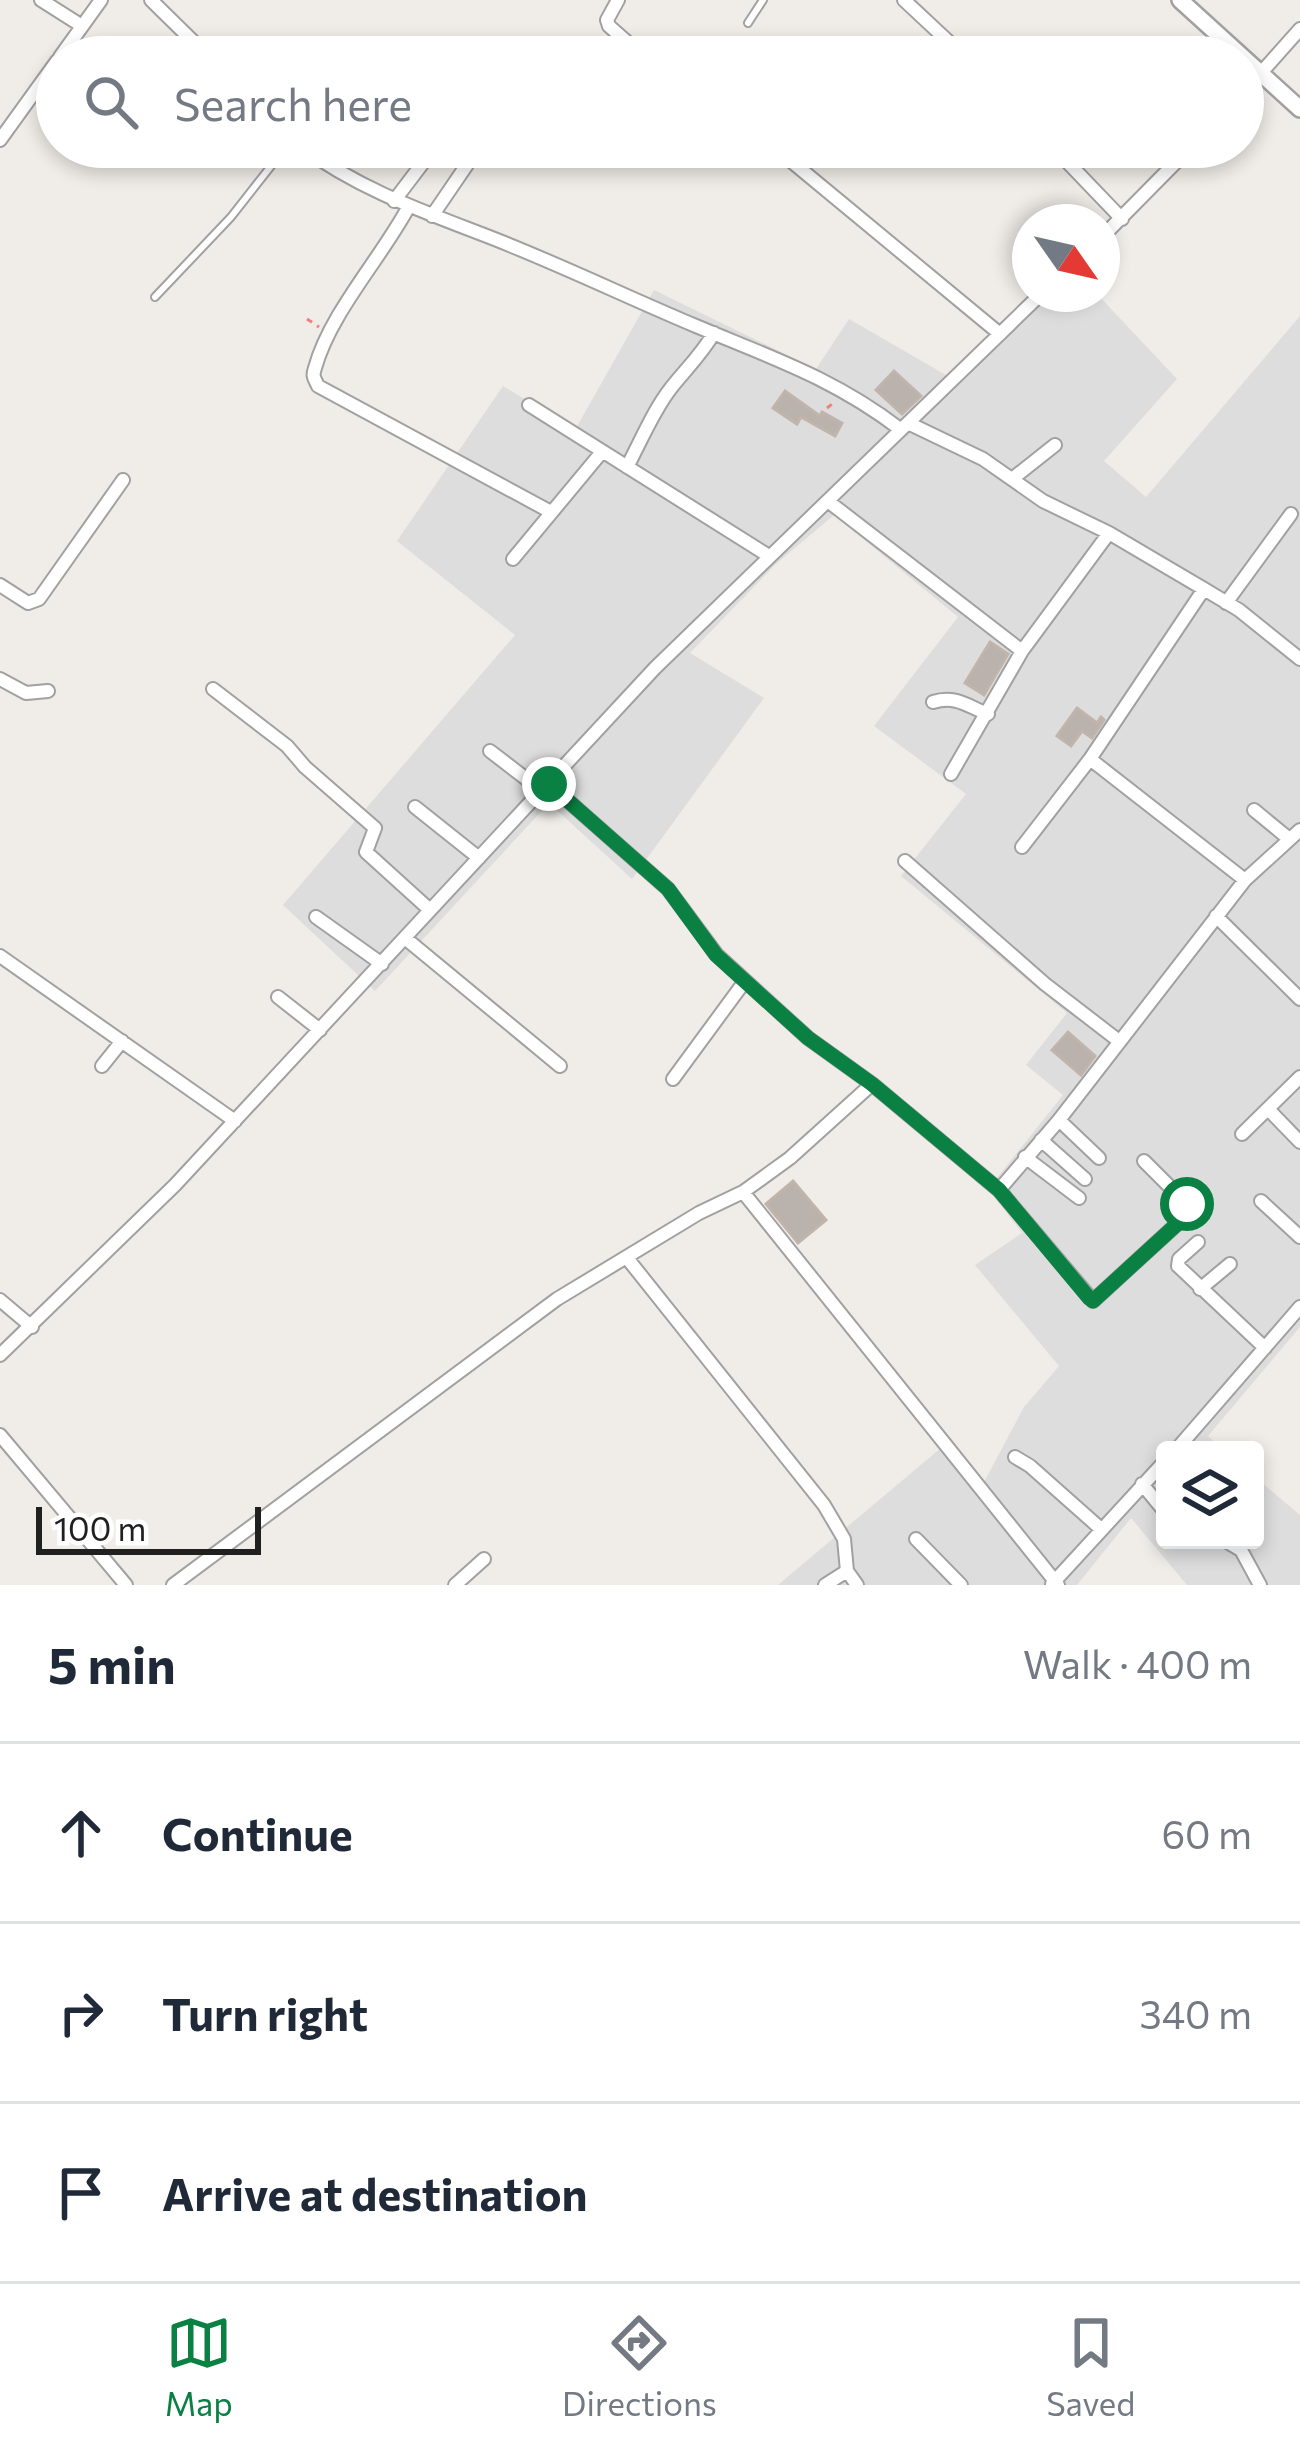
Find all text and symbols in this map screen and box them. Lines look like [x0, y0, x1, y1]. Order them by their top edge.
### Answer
search box [36, 36, 1264, 168]
icon: search [78, 69, 144, 135]
text: Search here [174, 75, 412, 130]
north arrow [1012, 204, 1120, 312]
route end [522, 757, 576, 811]
route start [1160, 1177, 1214, 1231]
map controls [1156, 1441, 1264, 1549]
button: layers [1156, 1441, 1264, 1549]
scale bar [36, 1501, 261, 1554]
text: 100 m [54, 1507, 146, 1548]
text: 5 min [48, 1632, 176, 1695]
text: Walk · 400 m [1023, 1639, 1252, 1687]
icon: ahead [48, 1800, 114, 1866]
text: Continue [162, 1805, 353, 1860]
text: 60 m [1161, 1809, 1252, 1857]
icon: right [48, 1980, 114, 2046]
text: Turn right [162, 1985, 368, 2040]
text: 340 m [1139, 1989, 1252, 2037]
icon: arrive [48, 2160, 114, 2226]
text: Arrive at destination [162, 2165, 588, 2220]
tab: Map [165, 2310, 233, 2423]
tab: Directions [562, 2310, 717, 2423]
tab: Saved [1046, 2310, 1135, 2423]

